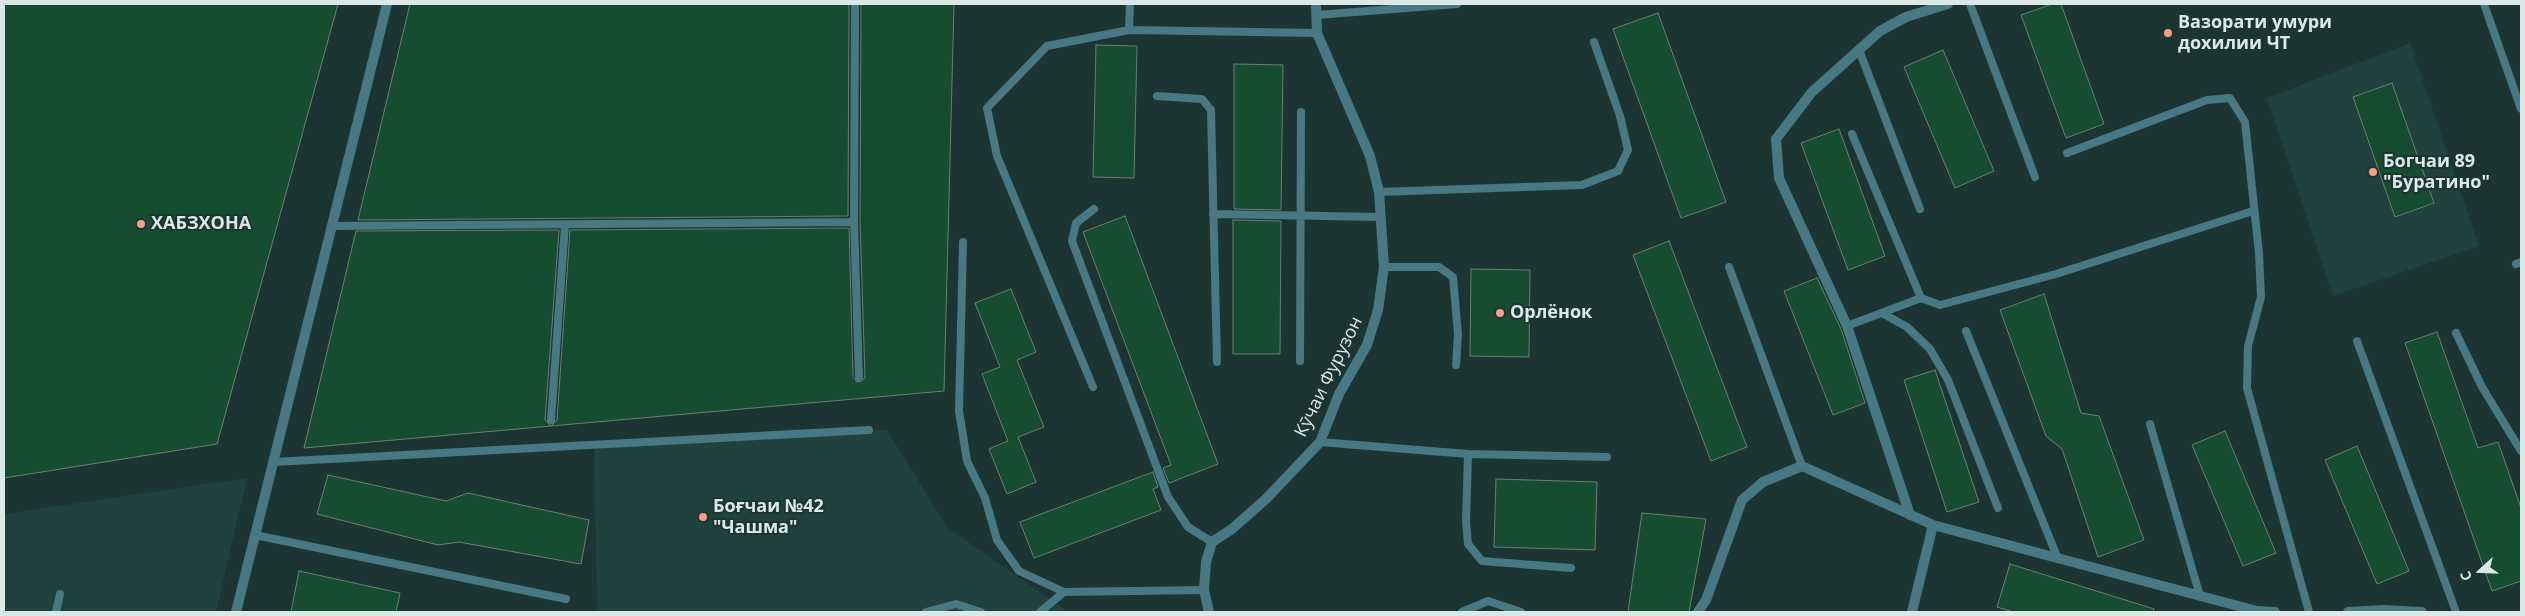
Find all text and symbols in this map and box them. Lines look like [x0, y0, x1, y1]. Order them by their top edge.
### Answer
place label: Вазорати умури дохилии ЧТ [2178, 12, 2332, 54]
marker: Вазорати умури дохилии ЧТ [2162, 27, 2174, 39]
place label: Богчаи 89 "Буратино" [2383, 151, 2490, 193]
marker: Богчаи 89 "Буратино" [2367, 166, 2379, 178]
place label: ХАБЗХОНА [151, 213, 251, 235]
marker: ХАБЗХОНА [135, 218, 147, 230]
place label: Орлёнок [1510, 302, 1592, 324]
marker: Орлёнок [1494, 307, 1506, 319]
street label: Кӯчаи Фурузон [1291, 313, 1367, 441]
place label: Боғчаи №42 "Чашма" [713, 496, 824, 538]
marker: Боғчаи №42 "Чашма" [697, 511, 709, 523]
north arrow [2455, 546, 2505, 596]
text: С [2455, 569, 2476, 584]

